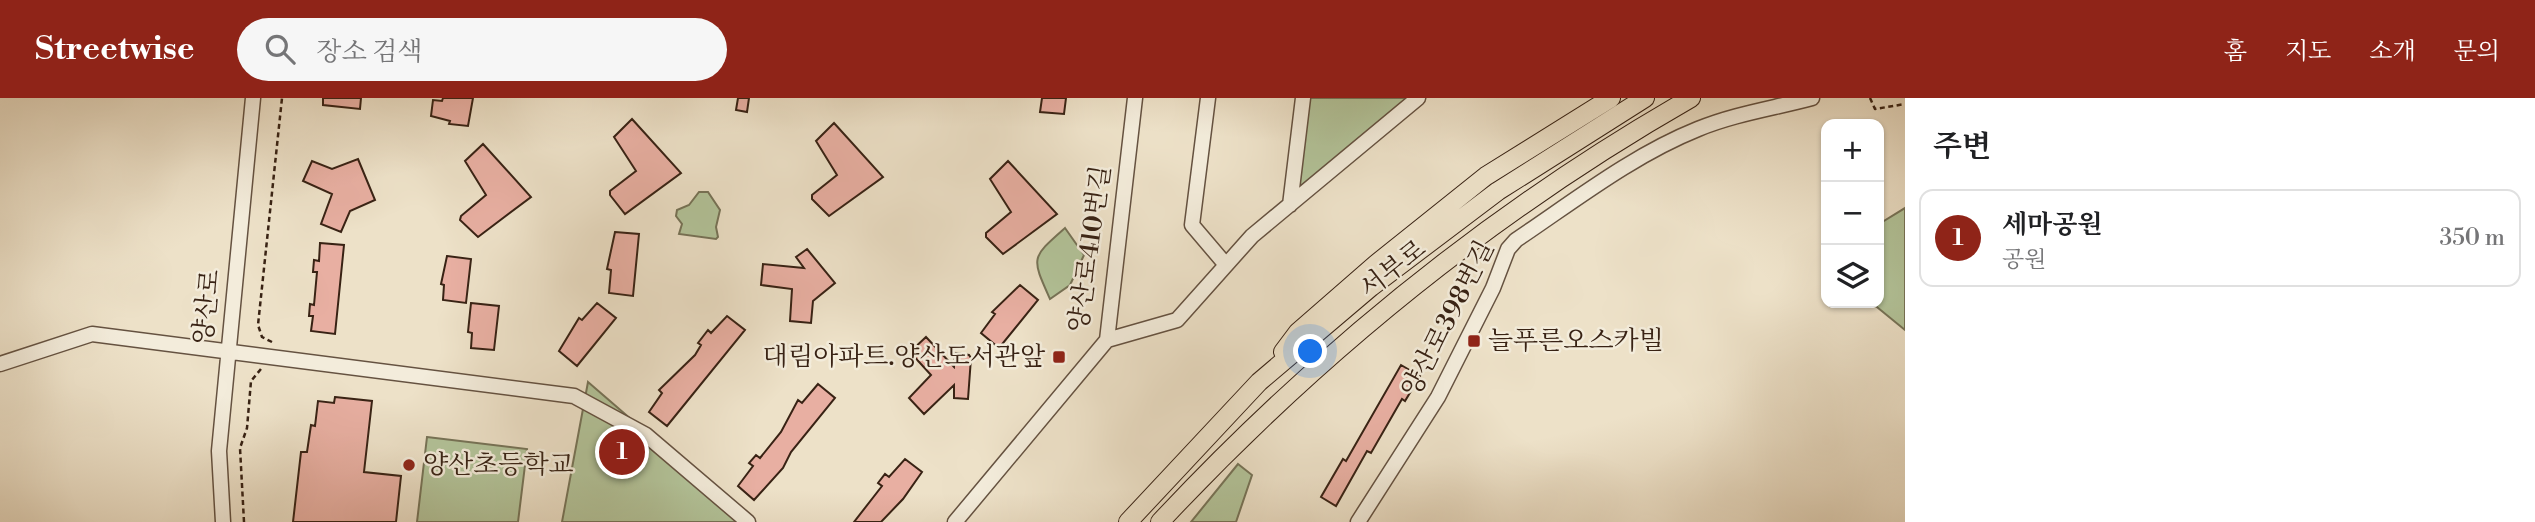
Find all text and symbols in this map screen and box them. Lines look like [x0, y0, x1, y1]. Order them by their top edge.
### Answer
search box [237, 18, 727, 81]
text: Streetwise [35, 29, 195, 70]
icon: search [261, 30, 299, 68]
text: 장소 검색 [317, 36, 422, 68]
text: 홈 [2224, 37, 2247, 67]
text: 지도 [2285, 37, 2331, 67]
text: 소개 [2369, 37, 2416, 67]
text: 문의 [2454, 37, 2500, 67]
map controls [1821, 119, 1884, 308]
button: + [1821, 119, 1884, 182]
text: 주변 [1933, 128, 1991, 166]
street label: 양산로410번길 [1062, 163, 1118, 335]
button: − [1821, 182, 1884, 245]
text: 세마공원 [2002, 209, 2102, 241]
text: 1 [1952, 224, 1964, 252]
text: 350 m [2439, 224, 2505, 252]
street label: 서부로 [1353, 233, 1433, 305]
street label: 양산로398번길 [1395, 235, 1501, 403]
button: layers [1821, 245, 1884, 308]
text: 공원 [2002, 246, 2046, 274]
street label: 양산로 [187, 268, 227, 346]
place label: 늘푸른오스카빌 [1488, 325, 1664, 357]
marker: 늘푸른오스카빌 [1466, 333, 1482, 349]
your location [1293, 334, 1327, 368]
place label: 대림아파트.양산도서관앞 [763, 341, 1046, 373]
marker: 대림아파트.양산도서관앞 [1051, 349, 1067, 365]
pin: 1 [599, 426, 645, 478]
place label: 양산초등학교 [423, 449, 574, 481]
marker: 양산초등학교 [401, 457, 417, 473]

